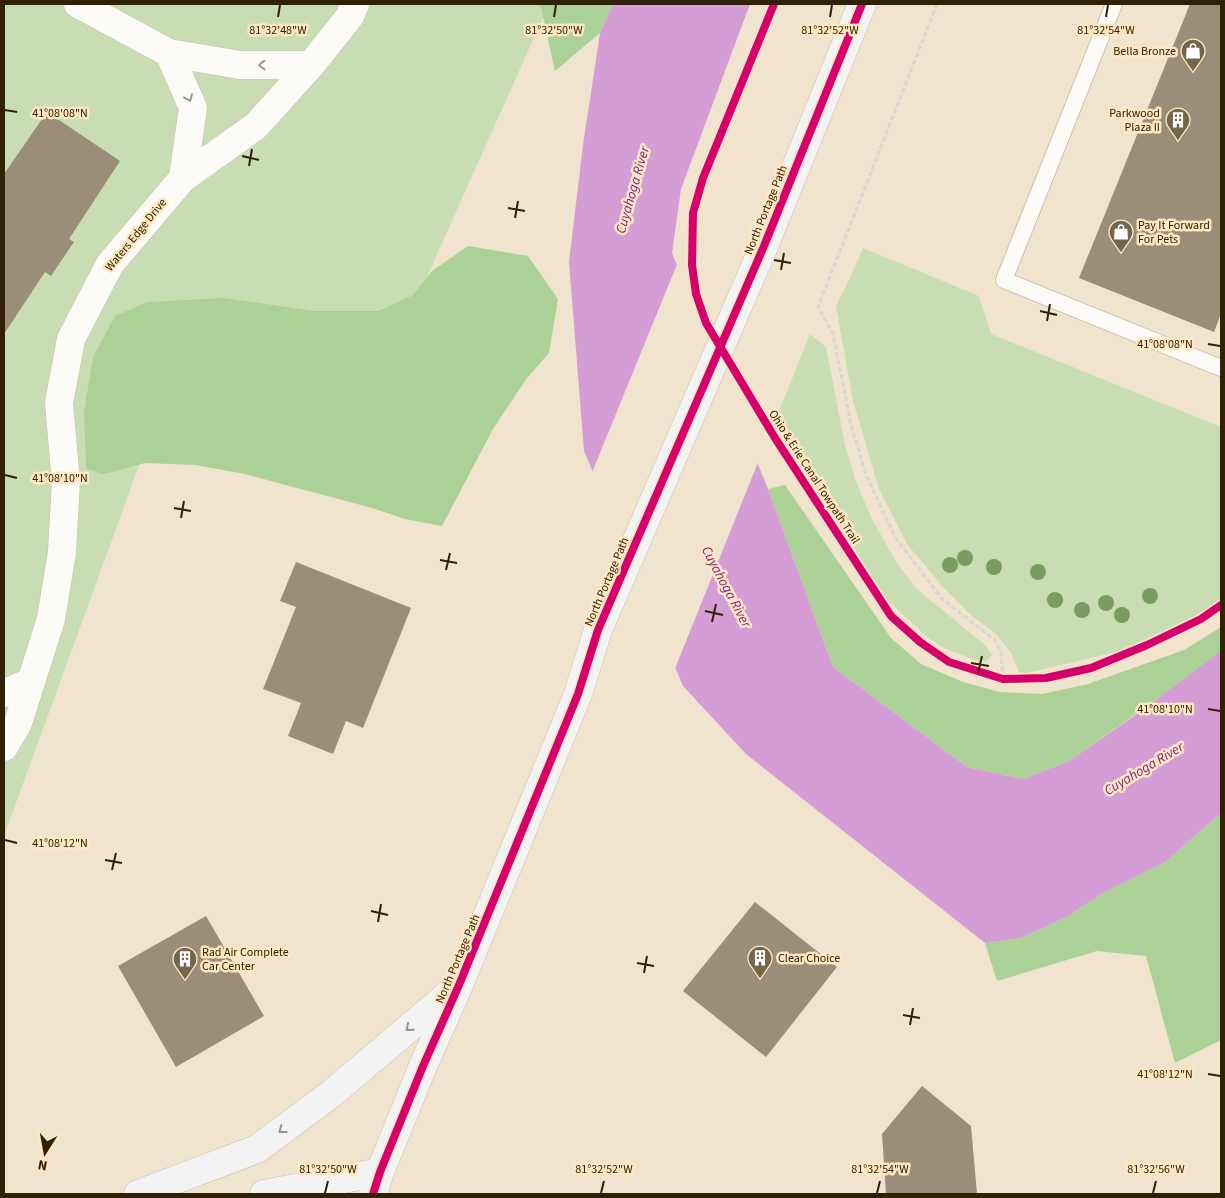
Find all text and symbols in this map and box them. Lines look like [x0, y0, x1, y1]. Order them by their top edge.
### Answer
text: 81°32'48"W [249, 22, 307, 39]
text: 81°32'50"W [525, 22, 583, 39]
text: 81°32'52"W [801, 22, 859, 39]
text: 81°32'54"W [1077, 22, 1135, 39]
shop icon: Bella Bronze [1180, 38, 1206, 72]
place label: Bella Bronze [1113, 43, 1176, 60]
one-way arrow [258, 60, 266, 70]
one-way arrow [182, 93, 193, 102]
text: 41°08'08"N [32, 105, 88, 122]
place label: Parkwood Plaza II [1109, 105, 1160, 136]
building icon: Parkwood Plaza II [1165, 107, 1191, 141]
water label: Cuyahoga River [611, 143, 655, 236]
street label: North Portage Path [740, 163, 792, 257]
street label: Waters Edge Drive [101, 195, 171, 275]
place label: Pay It Forward For Pets [1138, 217, 1210, 248]
shop icon: Pay It Forward For Pets [1108, 219, 1134, 253]
text: 41°08'08"N [1137, 336, 1193, 353]
street label: Ohio & Erie Canal Towpath Trail [764, 407, 864, 547]
text: 41°08'10"N [32, 470, 88, 487]
street label: North Portage Path [581, 535, 633, 629]
water label: Cuyahoga River [696, 543, 756, 632]
text: 41°08'10"N [1137, 701, 1193, 718]
water label: Cuyahoga River [1100, 737, 1189, 801]
text: 41°08'12"N [32, 835, 88, 852]
street label: North Portage Path [432, 912, 484, 1006]
place label: Rad Air Complete Car Center [202, 944, 289, 975]
building icon: Clear Choice [747, 945, 773, 979]
building icon: Rad Air Complete Car Center [172, 946, 198, 980]
place label: Clear Choice [778, 950, 840, 967]
one-way arrow [406, 1022, 415, 1031]
text: 41°08'12"N [1137, 1066, 1193, 1083]
one-way arrow [278, 1124, 288, 1133]
north arrow [20, 1128, 70, 1178]
text: N [36, 1154, 49, 1175]
text: 81°32'50"W [299, 1161, 357, 1178]
text: 81°32'52"W [575, 1161, 633, 1178]
text: 81°32'54"W [851, 1161, 909, 1178]
text: 81°32'56"W [1127, 1161, 1185, 1178]

